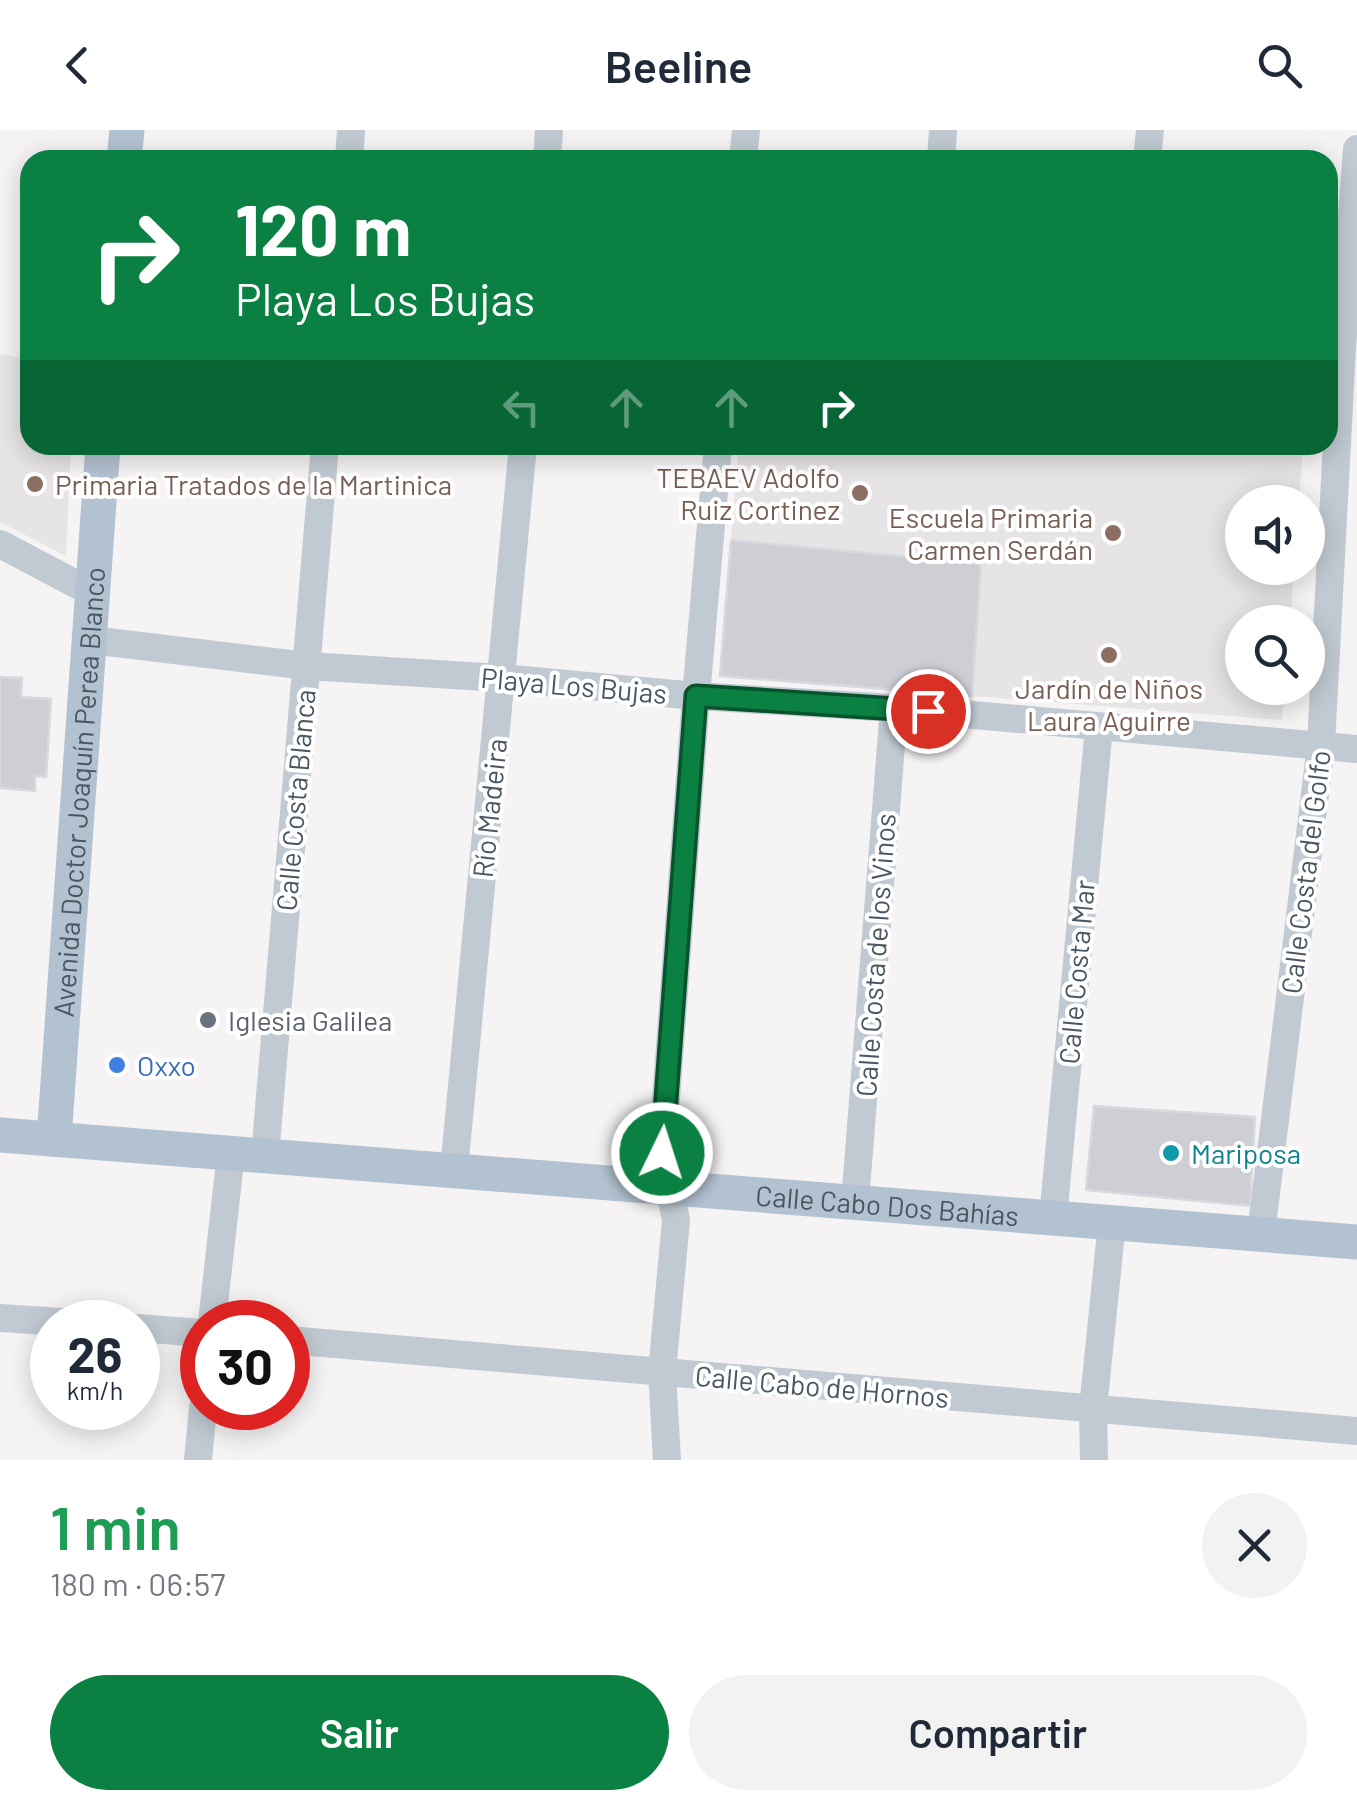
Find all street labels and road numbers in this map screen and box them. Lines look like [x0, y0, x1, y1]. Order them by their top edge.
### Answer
street label: Avenida Doctor Joaquín Perea Blanco [46, 566, 111, 1018]
street label: Playa Los Bujas [480, 660, 668, 710]
street label: Calle Costa Blanca [268, 688, 322, 912]
street label: Río Madeira [465, 737, 513, 879]
street label: Calle Costa del Golfo [1273, 748, 1337, 996]
street label: Calle Costa de los Vinos [848, 812, 902, 1098]
street label: Calle Costa Mar [1051, 878, 1101, 1066]
street label: Calle Cabo Dos Bahías [754, 1178, 1020, 1232]
street label: Calle Cabo de Hornos [694, 1358, 950, 1414]

